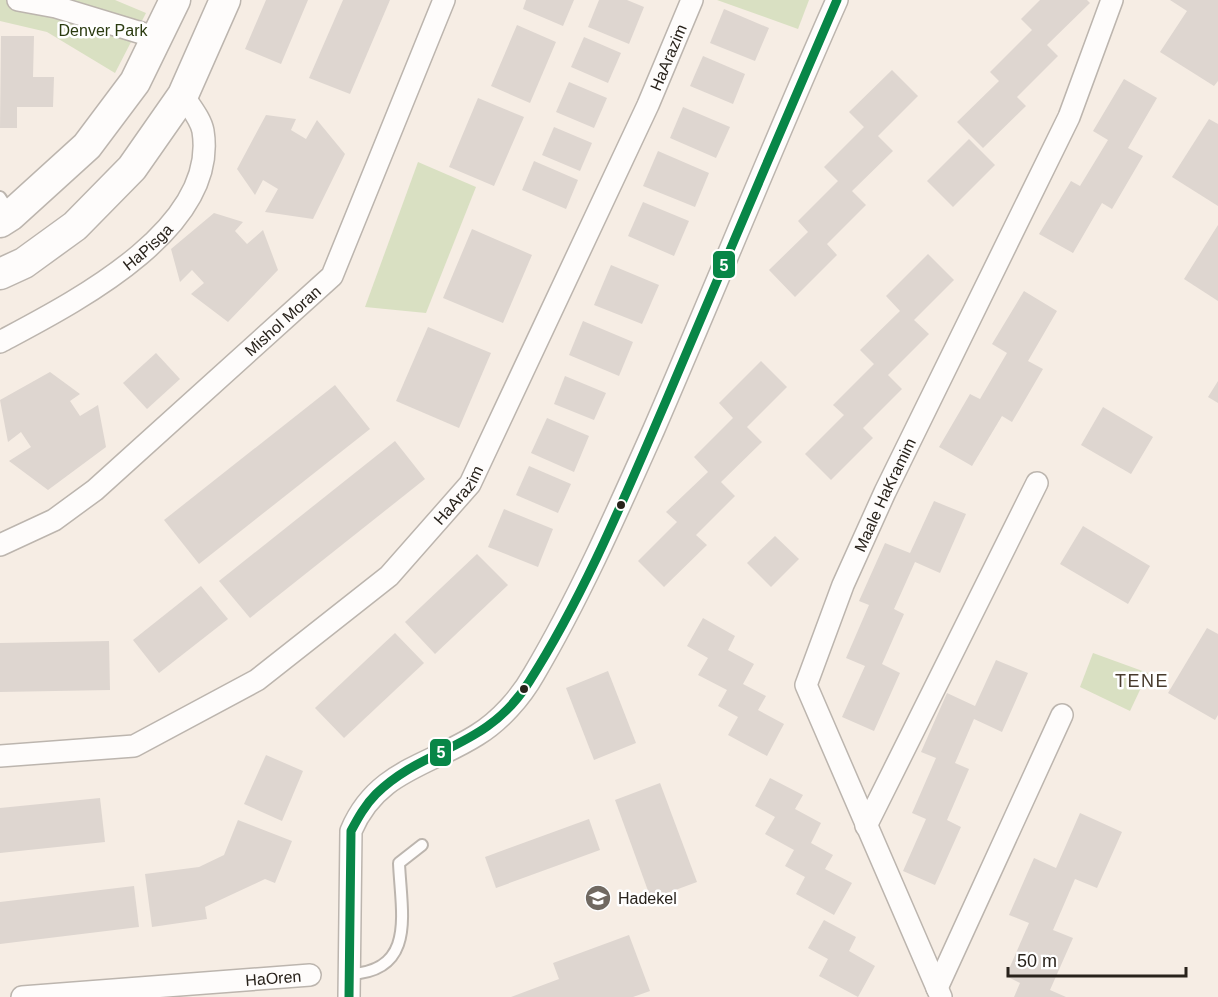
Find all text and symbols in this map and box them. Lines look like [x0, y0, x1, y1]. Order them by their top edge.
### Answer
park label: Denver Park [59, 22, 148, 39]
street label: HaArazim [647, 22, 690, 93]
street label: HaPisga [120, 221, 176, 274]
line badge: 5 [712, 250, 736, 279]
text: 5 [720, 257, 729, 274]
street label: Mishol Moran [242, 283, 324, 360]
street label: Maale HaKramim [851, 435, 919, 554]
street label: HaArazim [430, 463, 486, 528]
unlabelled marker [615, 499, 627, 511]
district label: TENE [1115, 671, 1169, 691]
unlabelled marker [518, 683, 530, 695]
line badge: 5 [429, 738, 452, 767]
text: 5 [437, 744, 446, 761]
school or university icon: Hadekel [583, 883, 613, 913]
place label: Hadekel [618, 890, 677, 907]
scale bar [1008, 940, 1186, 978]
text: 50 m [1017, 951, 1057, 971]
street label: HaOren [245, 968, 302, 989]

